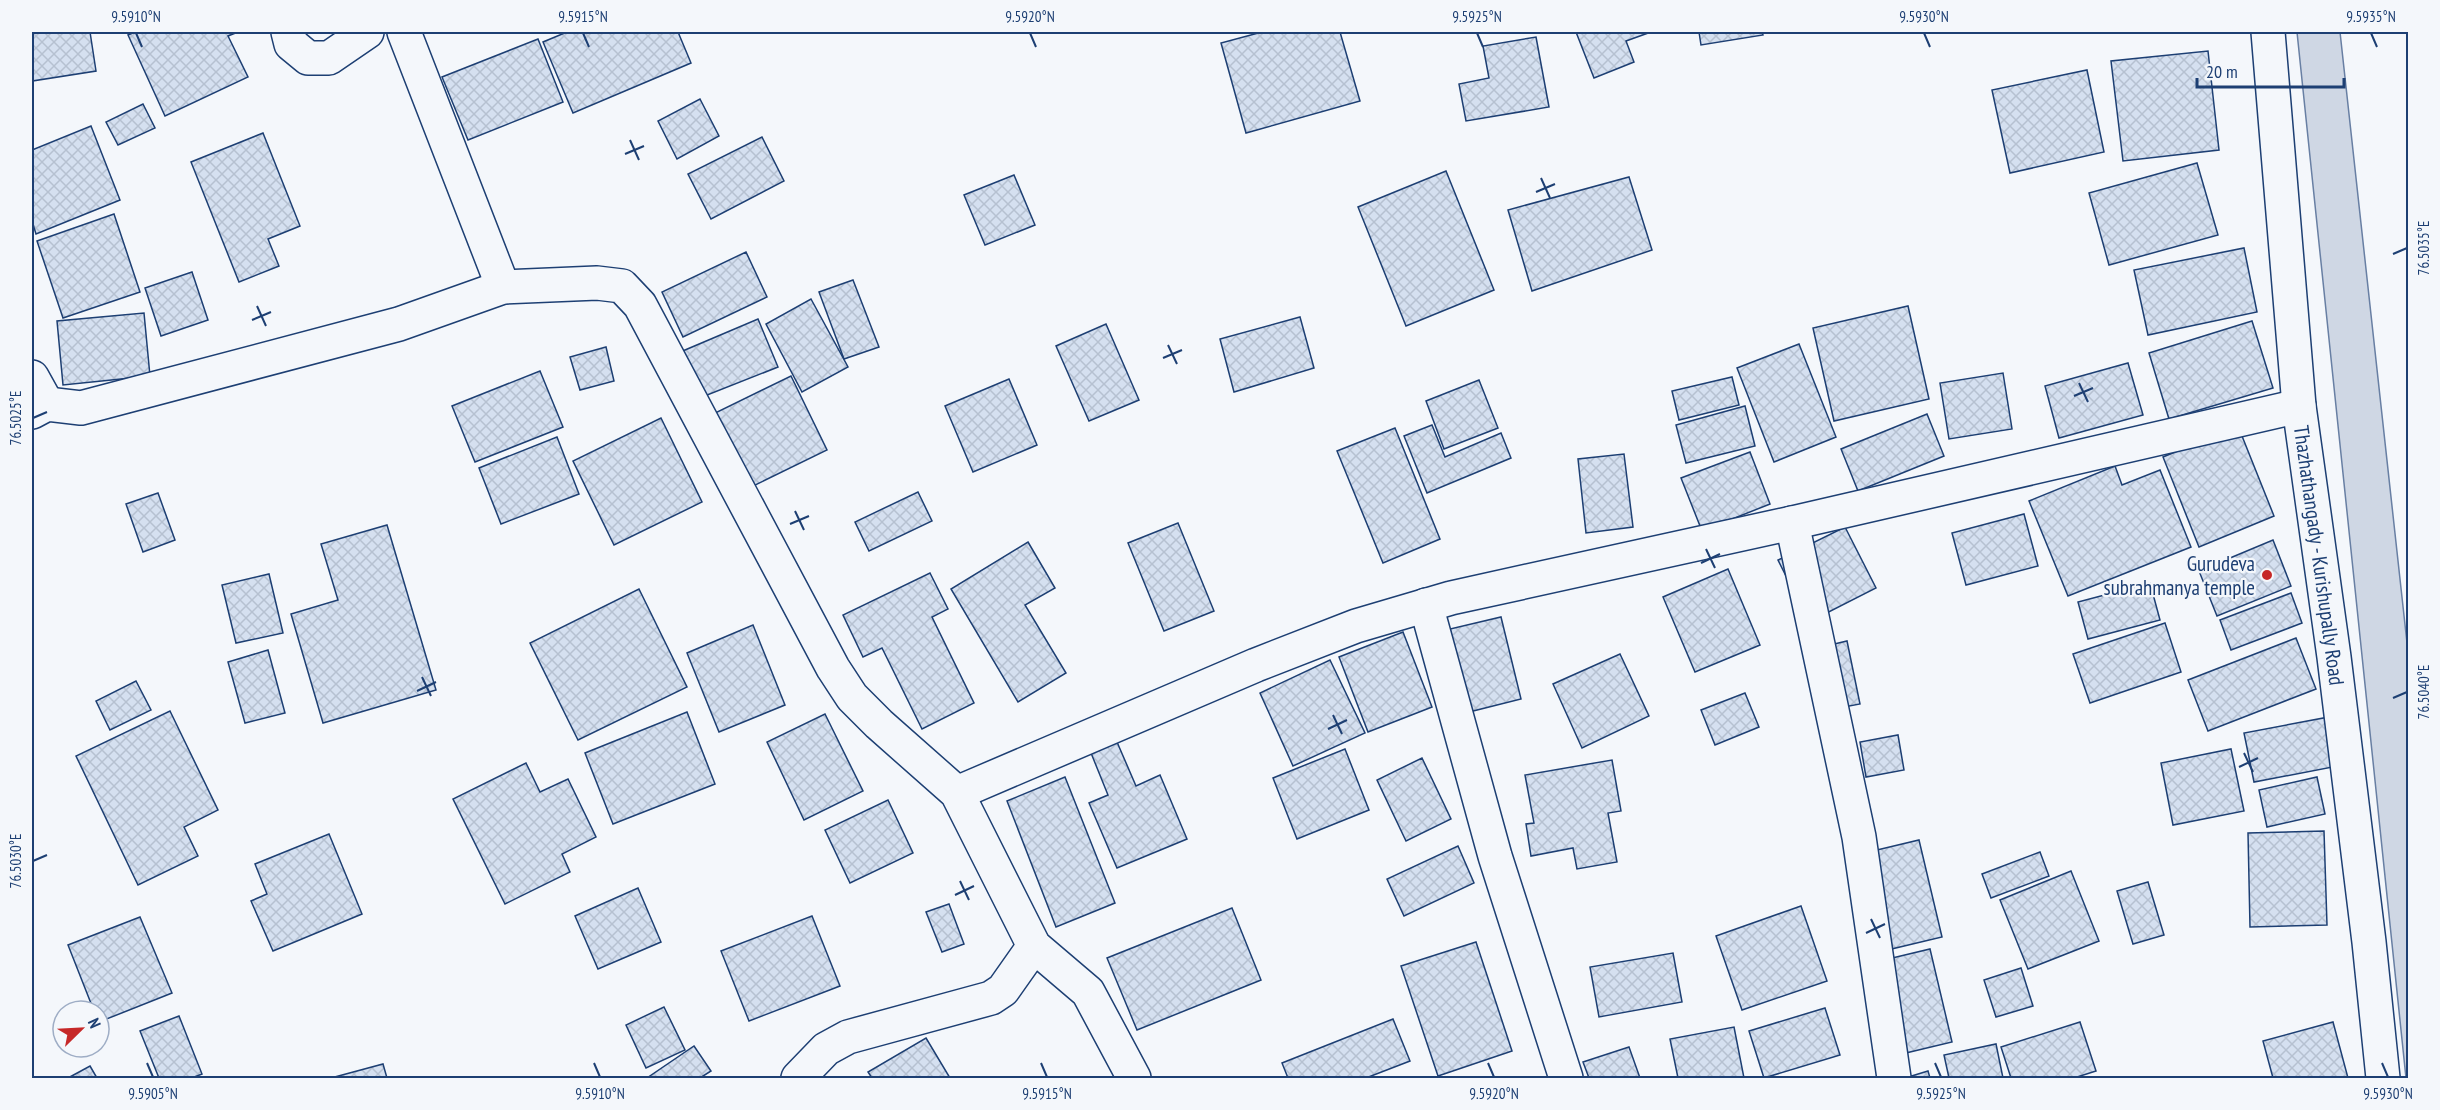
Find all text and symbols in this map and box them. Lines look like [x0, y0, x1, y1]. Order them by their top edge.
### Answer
text: 9.5910°N [111, 7, 161, 26]
text: 9.5915°N [558, 7, 608, 26]
text: 9.5920°N [1005, 7, 1055, 26]
text: 9.5925°N [1452, 7, 1502, 26]
text: 9.5930°N [1899, 7, 1949, 26]
text: 9.5935°N [2346, 7, 2396, 26]
scale bar [2197, 51, 2344, 89]
text: 20 m [2206, 60, 2238, 83]
text: 76.5035°E [2414, 221, 2433, 275]
text: 76.5025°E [6, 391, 25, 445]
street label: Thazhathangady - Kurishupally Road [2288, 424, 2351, 687]
place label: Gurudeva subrahmanya temple [2104, 550, 2255, 601]
marker: Gurudeva subrahmanya temple [2260, 568, 2274, 582]
text: 76.5040°E [2414, 665, 2433, 719]
text: 76.5030°E [6, 834, 25, 888]
north arrow [51, 999, 111, 1059]
text: N [84, 1015, 106, 1031]
text: 9.5905°N [128, 1084, 178, 1103]
text: 9.5910°N [575, 1084, 625, 1103]
text: 9.5915°N [1022, 1084, 1072, 1103]
text: 9.5920°N [1469, 1084, 1519, 1103]
text: 9.5925°N [1916, 1084, 1966, 1103]
text: 9.5930°N [2363, 1084, 2413, 1103]

